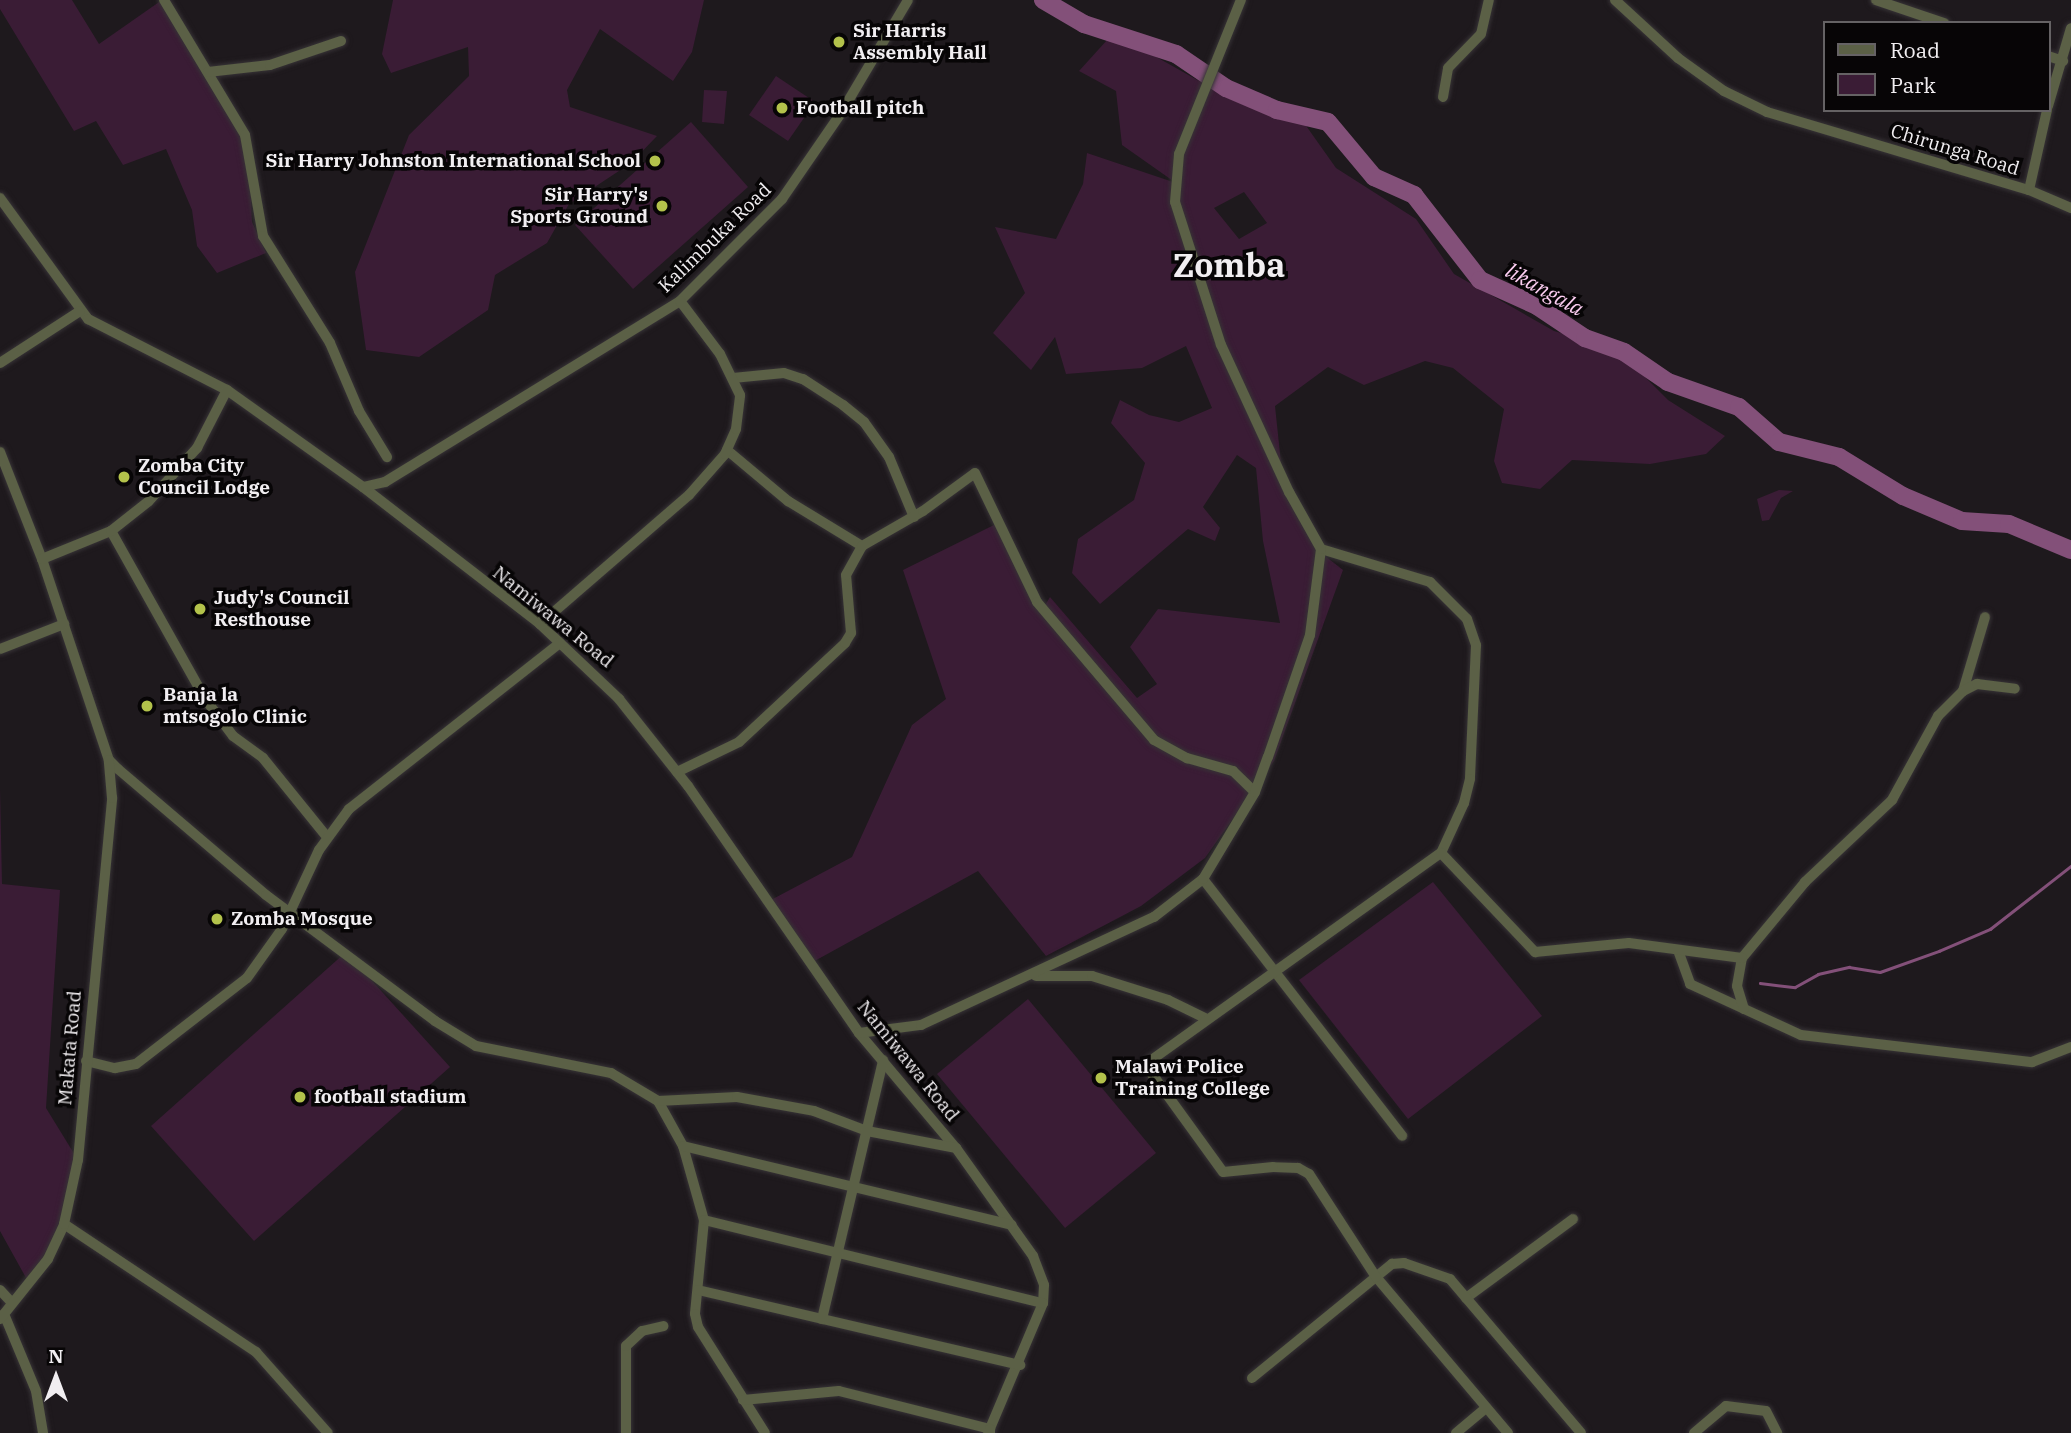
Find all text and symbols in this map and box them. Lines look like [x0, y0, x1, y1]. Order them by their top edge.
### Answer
place label: Sir Harris Assembly Hall [853, 20, 987, 64]
legend [1822, 21, 2050, 112]
marker: Sir Harris Assembly Hall [831, 34, 847, 50]
text: Road [1890, 36, 1940, 64]
text: Park [1890, 71, 1936, 99]
place label: Football pitch [796, 97, 924, 119]
marker: Football pitch [774, 100, 790, 116]
street label: Chirunga Road [1888, 120, 2022, 180]
place label: Sir Harry Johnston International School [266, 150, 641, 172]
marker: Sir Harry Johnston International School [647, 153, 663, 169]
street label: Kalimbuka Road [654, 179, 776, 297]
place label: Sir Harry's Sports Ground [510, 184, 648, 228]
marker: Sir Harry's Sports Ground [654, 198, 670, 214]
district label: Zomba [1173, 245, 1285, 285]
water label: likangala [1502, 257, 1588, 321]
place label: Zomba City Council Lodge [138, 455, 270, 499]
marker: Zomba City Council Lodge [116, 469, 132, 485]
street label: Namiwawa Road [488, 561, 618, 673]
place label: Judy's Council Resthouse [214, 587, 349, 631]
marker: Judy's Council Resthouse [192, 601, 208, 617]
place label: Banja la mtsogolo Clinic [163, 684, 307, 728]
marker: Banja la mtsogolo Clinic [137, 696, 157, 716]
place label: Zomba Mosque [231, 908, 373, 930]
marker: Zomba Mosque [209, 911, 225, 927]
street label: Makata Road [54, 990, 86, 1106]
street label: Namiwawa Road [852, 996, 964, 1126]
place label: Malawi Police Training College [1115, 1056, 1270, 1100]
marker: Malawi Police Training College [1093, 1070, 1109, 1086]
place label: football stadium [314, 1086, 466, 1108]
marker: football stadium [292, 1089, 308, 1105]
north arrow [21, 1342, 91, 1412]
text: N [48, 1344, 64, 1368]

